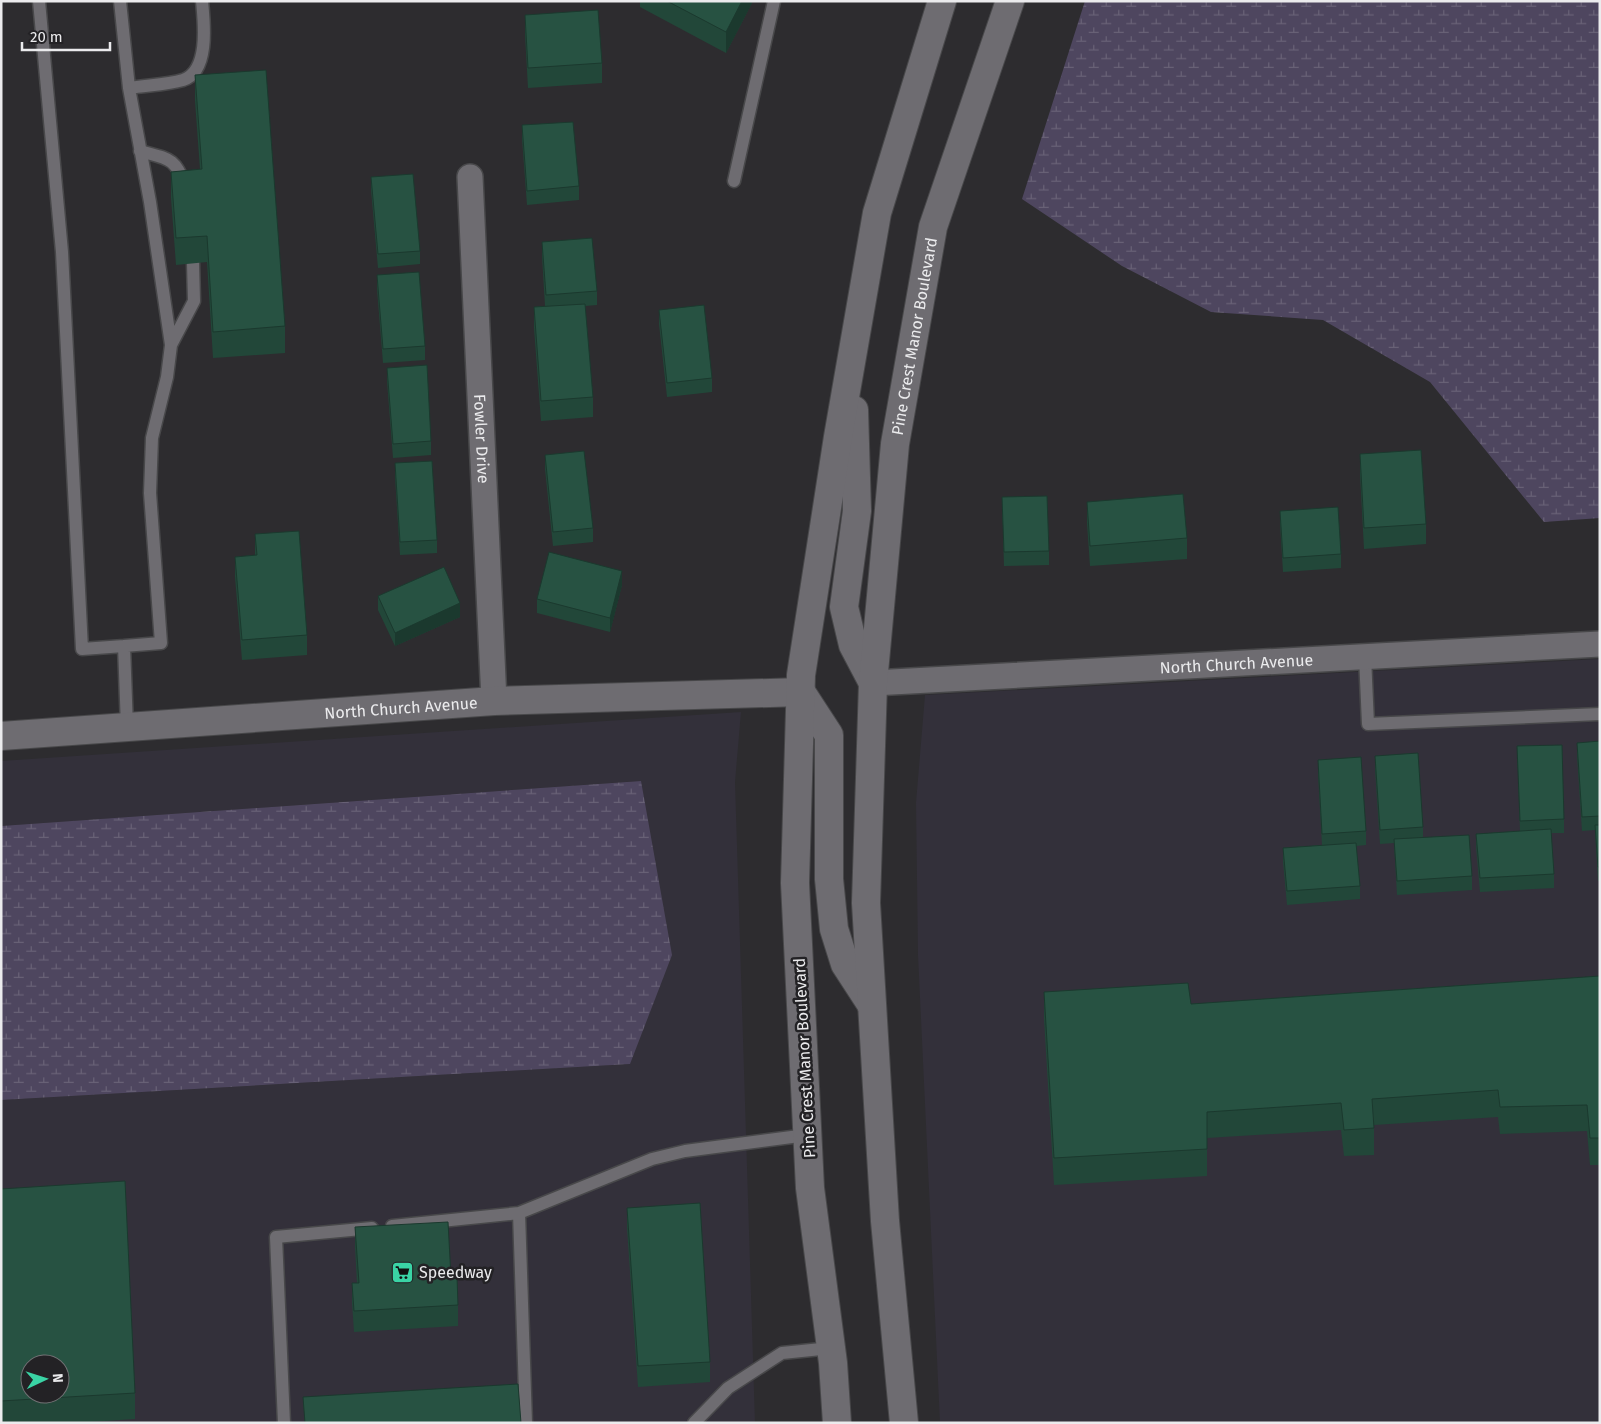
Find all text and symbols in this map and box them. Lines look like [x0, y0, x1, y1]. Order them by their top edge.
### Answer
scale bar [22, 20, 110, 52]
text: 20 m [30, 28, 63, 46]
street label: Pine Crest Manor Boulevard [888, 236, 941, 437]
street label: Fowler Drive [470, 394, 493, 484]
street label: North Church Avenue [1159, 650, 1314, 678]
street label: North Church Avenue [324, 693, 478, 723]
street label: Pine Crest Manor Boulevard [790, 957, 819, 1158]
supermarket icon: Speedway [391, 1260, 415, 1284]
place label: Speedway [419, 1263, 492, 1282]
north arrow [20, 1354, 70, 1404]
text: N [49, 1373, 66, 1383]

